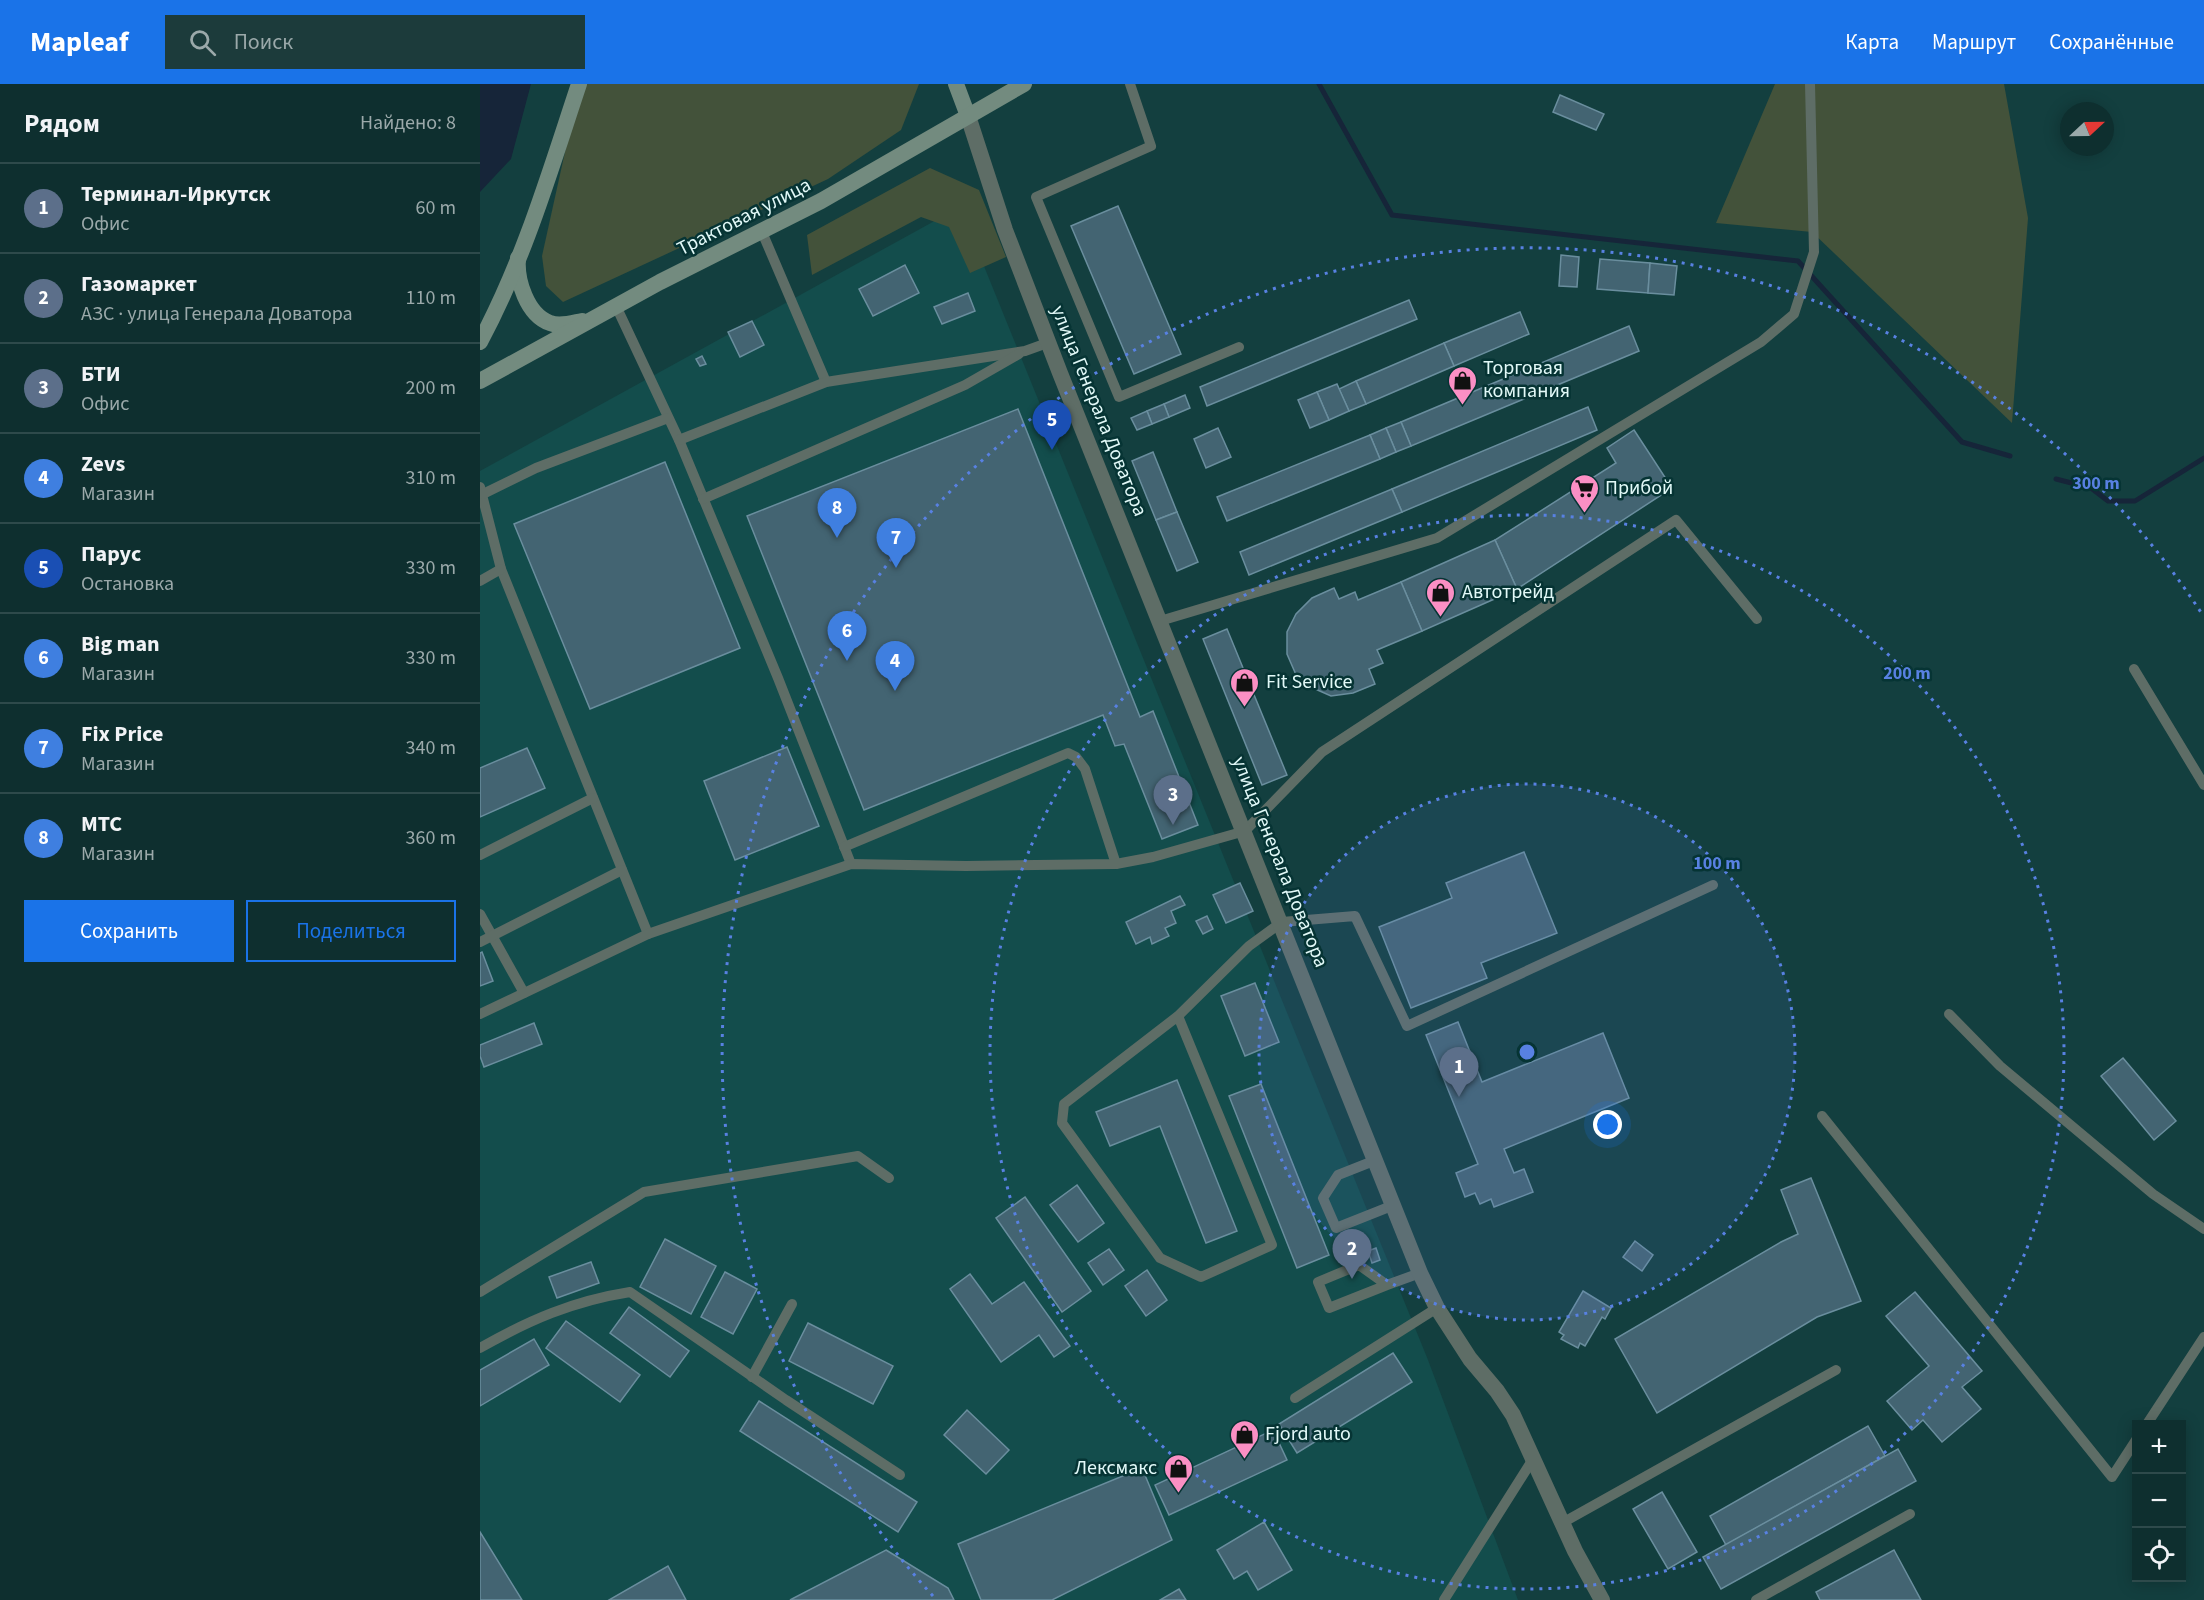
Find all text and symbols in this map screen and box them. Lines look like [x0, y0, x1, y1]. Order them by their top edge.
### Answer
search box [165, 15, 585, 69]
text: Mapleaf [30, 22, 129, 62]
icon: search [186, 26, 219, 59]
text: Поиск [234, 26, 293, 58]
text: Карта [1845, 27, 1899, 57]
text: Маршрут [1932, 27, 2016, 57]
text: Сохранённые [2049, 27, 2174, 57]
north arrow [2060, 102, 2114, 156]
text: Рядом [24, 105, 100, 142]
text: Найдено: 8 [360, 109, 456, 137]
street label: Трактовая улица [672, 171, 816, 263]
text: Терминал-Иркутск [81, 178, 271, 210]
text: 1 [38, 194, 49, 222]
text: 60 m [416, 194, 456, 222]
text: Офис [81, 210, 129, 238]
text: Газомаркет [81, 268, 197, 300]
text: 2 [38, 284, 49, 312]
text: 110 m [406, 284, 456, 312]
text: АЗС · улица Генерала Доватора [81, 300, 353, 328]
street label: улица Генерала Доватора [1044, 301, 1154, 521]
place label: Торговая компания [1483, 354, 1570, 405]
text: БТИ [81, 358, 121, 390]
shop icon: Торговая компания [1446, 364, 1478, 406]
text: 3 [38, 374, 49, 402]
text: 200 m [406, 374, 456, 402]
text: Офис [81, 390, 129, 418]
pin: 5 [1032, 400, 1072, 450]
text: Zevs [81, 448, 125, 480]
text: 4 [38, 464, 49, 492]
text: 310 m [406, 464, 456, 492]
text: 300 m [2072, 471, 2120, 496]
supermarket icon: Прибой [1568, 472, 1600, 514]
place label: Прибой [1605, 474, 1673, 502]
text: Магазин [81, 480, 155, 508]
pin: 8 [818, 488, 856, 538]
pin: 7 [876, 518, 916, 568]
text: Парус [81, 538, 141, 570]
text: 5 [38, 554, 49, 582]
text: 330 m [406, 554, 456, 582]
text: Остановка [81, 570, 174, 598]
shop icon: Автотрейд [1425, 576, 1457, 618]
place label: Автотрейд [1462, 578, 1555, 606]
pin: 6 [828, 612, 866, 661]
text: Big man [81, 628, 160, 660]
pin: 4 [876, 642, 914, 691]
text: 6 [38, 644, 49, 672]
text: 330 m [406, 644, 456, 672]
text: Магазин [81, 660, 155, 688]
text: 200 m [1883, 661, 1931, 686]
shop icon: Fit Service [1229, 666, 1261, 708]
place label: Fit Service [1266, 668, 1353, 696]
text: Fix Price [81, 718, 163, 750]
text: 7 [38, 734, 49, 762]
text: 340 m [406, 734, 456, 762]
text: Магазин [81, 750, 155, 778]
street label: улица Генерала Доватора [1225, 752, 1335, 972]
pin: 3 [1154, 776, 1192, 825]
text: МТС [81, 808, 122, 840]
text: 8 [38, 824, 49, 852]
text: 360 m [406, 824, 456, 852]
text: Магазин [81, 840, 155, 868]
text: 100 m [1693, 851, 1741, 876]
button: Сохранить [24, 900, 234, 962]
button: Поделиться [246, 900, 456, 962]
centre of rings [1517, 1042, 1537, 1062]
pin: 1 [1440, 1048, 1478, 1097]
your location [1593, 1110, 1622, 1139]
pin: 2 [1332, 1230, 1372, 1279]
shop icon: Fjord auto [1228, 1418, 1260, 1460]
place label: Fjord auto [1265, 1420, 1351, 1448]
map controls [2132, 1420, 2186, 1582]
button: + [2132, 1420, 2186, 1474]
shop icon: Лексмакс [1162, 1452, 1194, 1494]
place label: Лексмакс [1074, 1454, 1157, 1482]
button: − [2132, 1474, 2186, 1528]
button: locate [2132, 1528, 2186, 1582]

